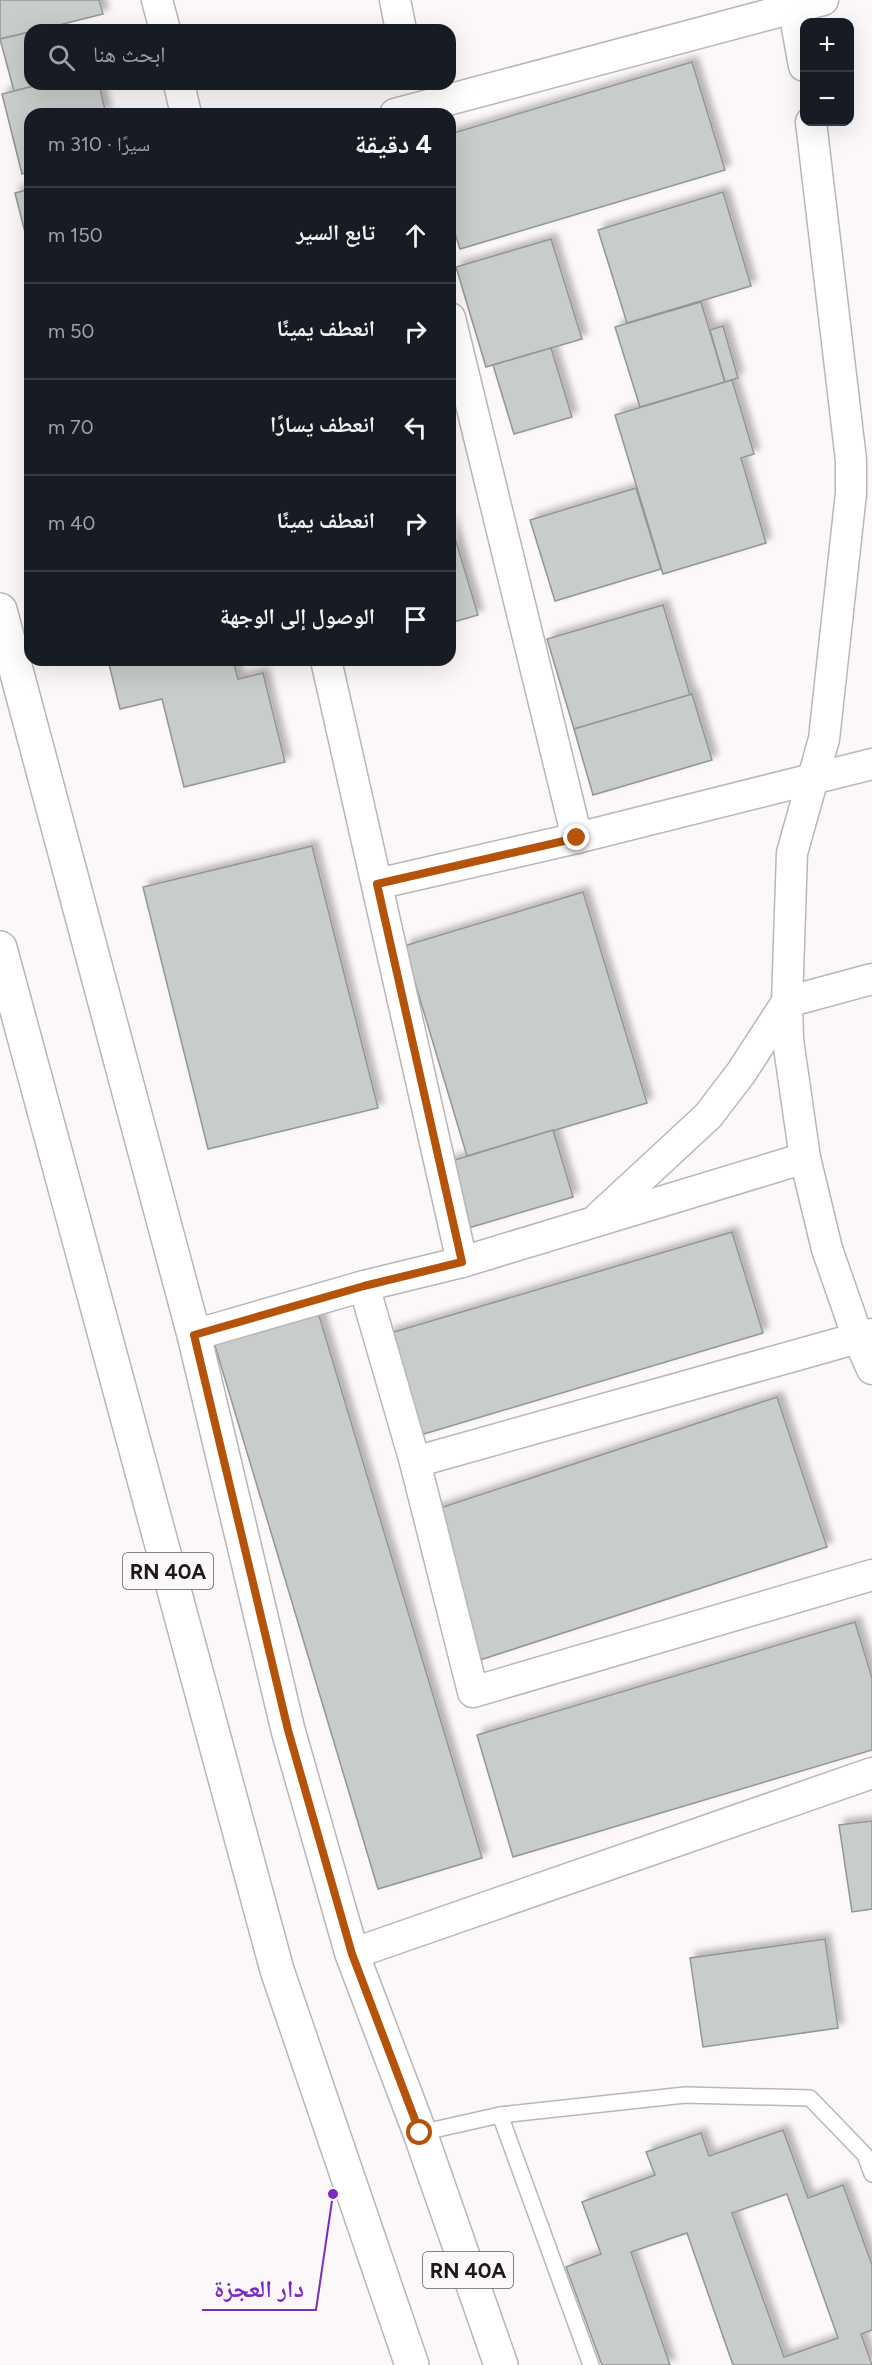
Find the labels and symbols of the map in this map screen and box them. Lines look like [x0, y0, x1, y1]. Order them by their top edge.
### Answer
route end [563, 824, 589, 850]
road number: RN 40A [123, 1553, 213, 1589]
route start [406, 2119, 432, 2145]
road number: RN 40A [423, 2252, 513, 2288]
callout: دار العجزة [202, 2268, 316, 2310]
text: دار العجزة [214, 2274, 304, 2303]

